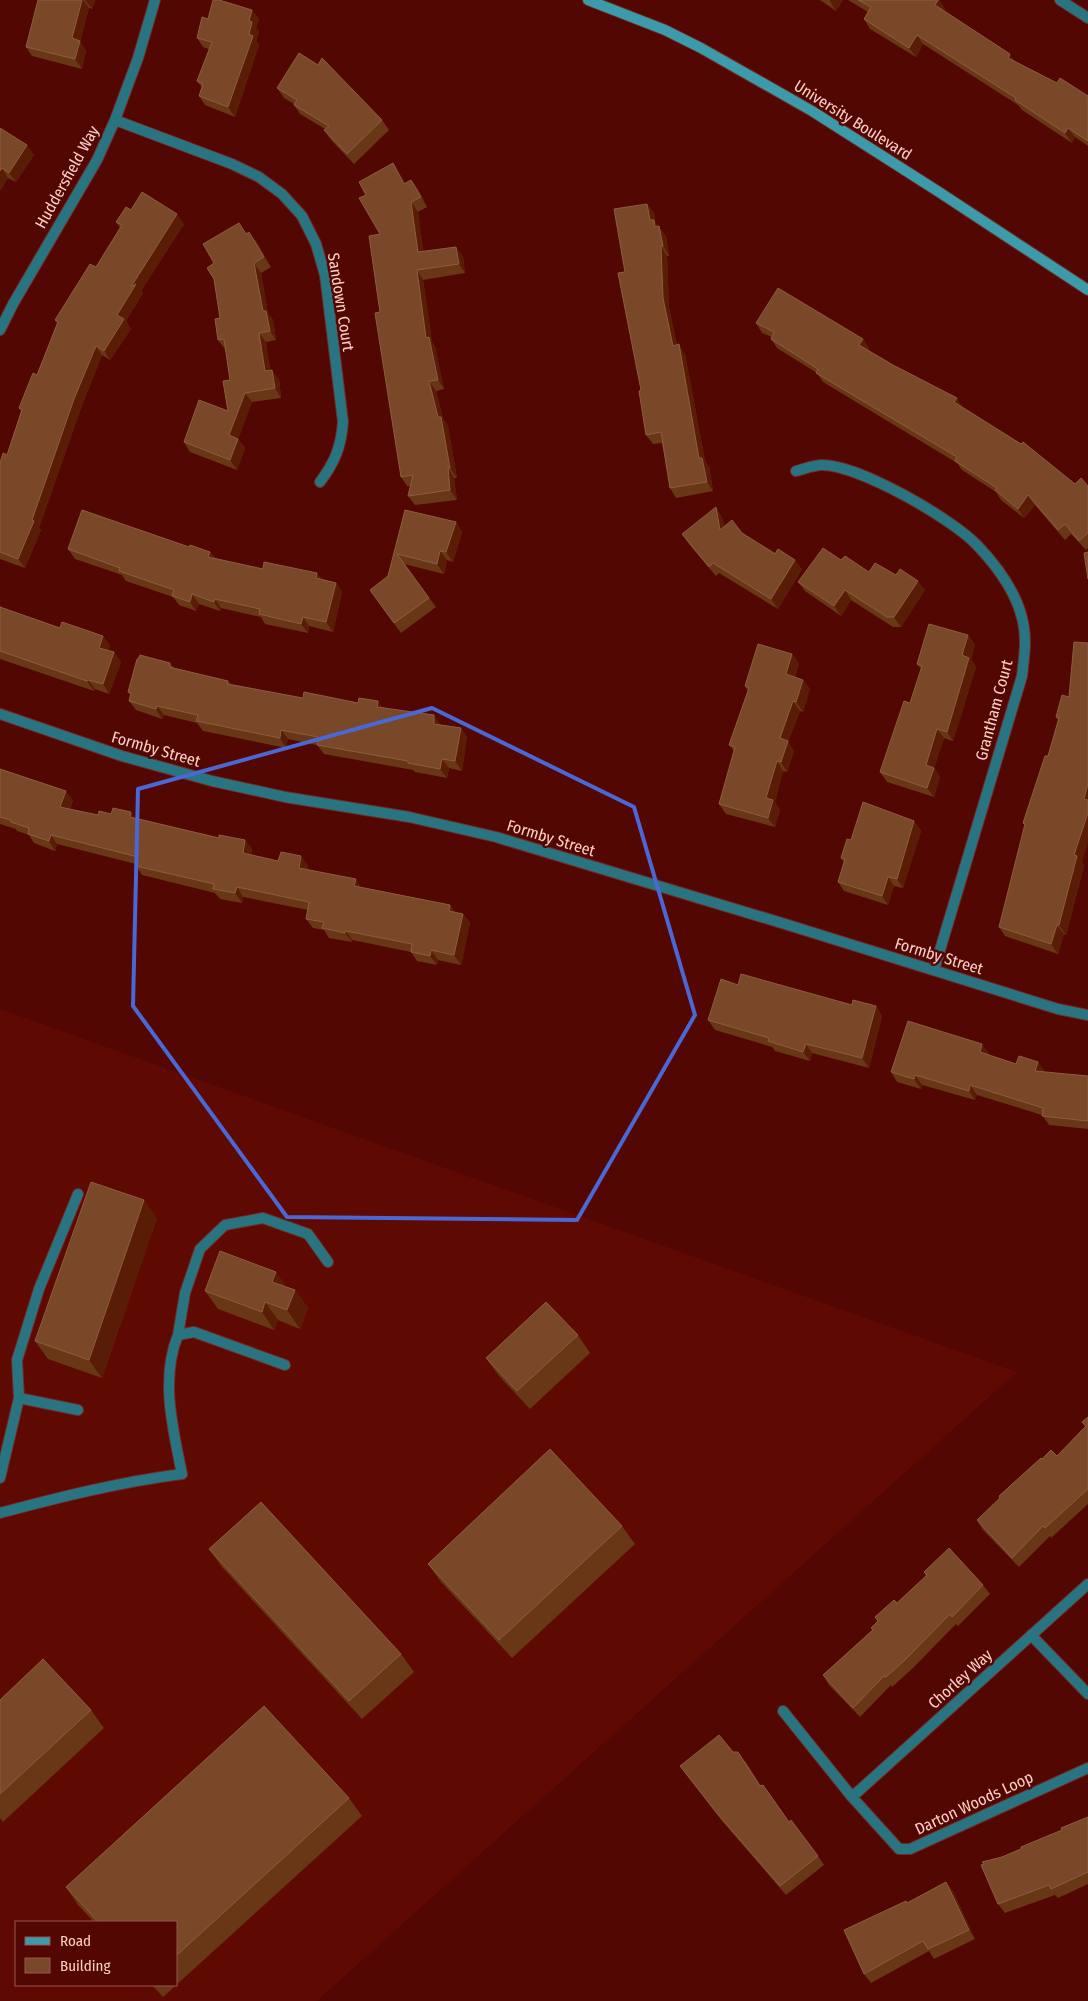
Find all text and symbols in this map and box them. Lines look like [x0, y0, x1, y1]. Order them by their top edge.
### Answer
street label: University Boulevard [791, 76, 915, 164]
street label: Huddersfield Way [31, 122, 103, 232]
street label: Sandown Court [324, 251, 358, 353]
street label: Grantham Court [971, 657, 1017, 762]
street label: Formby Street [109, 727, 203, 771]
street label: Formby Street [504, 816, 598, 861]
street label: Formby Street [892, 934, 986, 979]
street label: Chorley Way [924, 1645, 997, 1713]
street label: Darton Woods Loop [912, 1767, 1036, 1839]
legend [15, 1921, 178, 1986]
text: Road [60, 1932, 91, 1950]
text: Building [60, 1957, 111, 1975]

